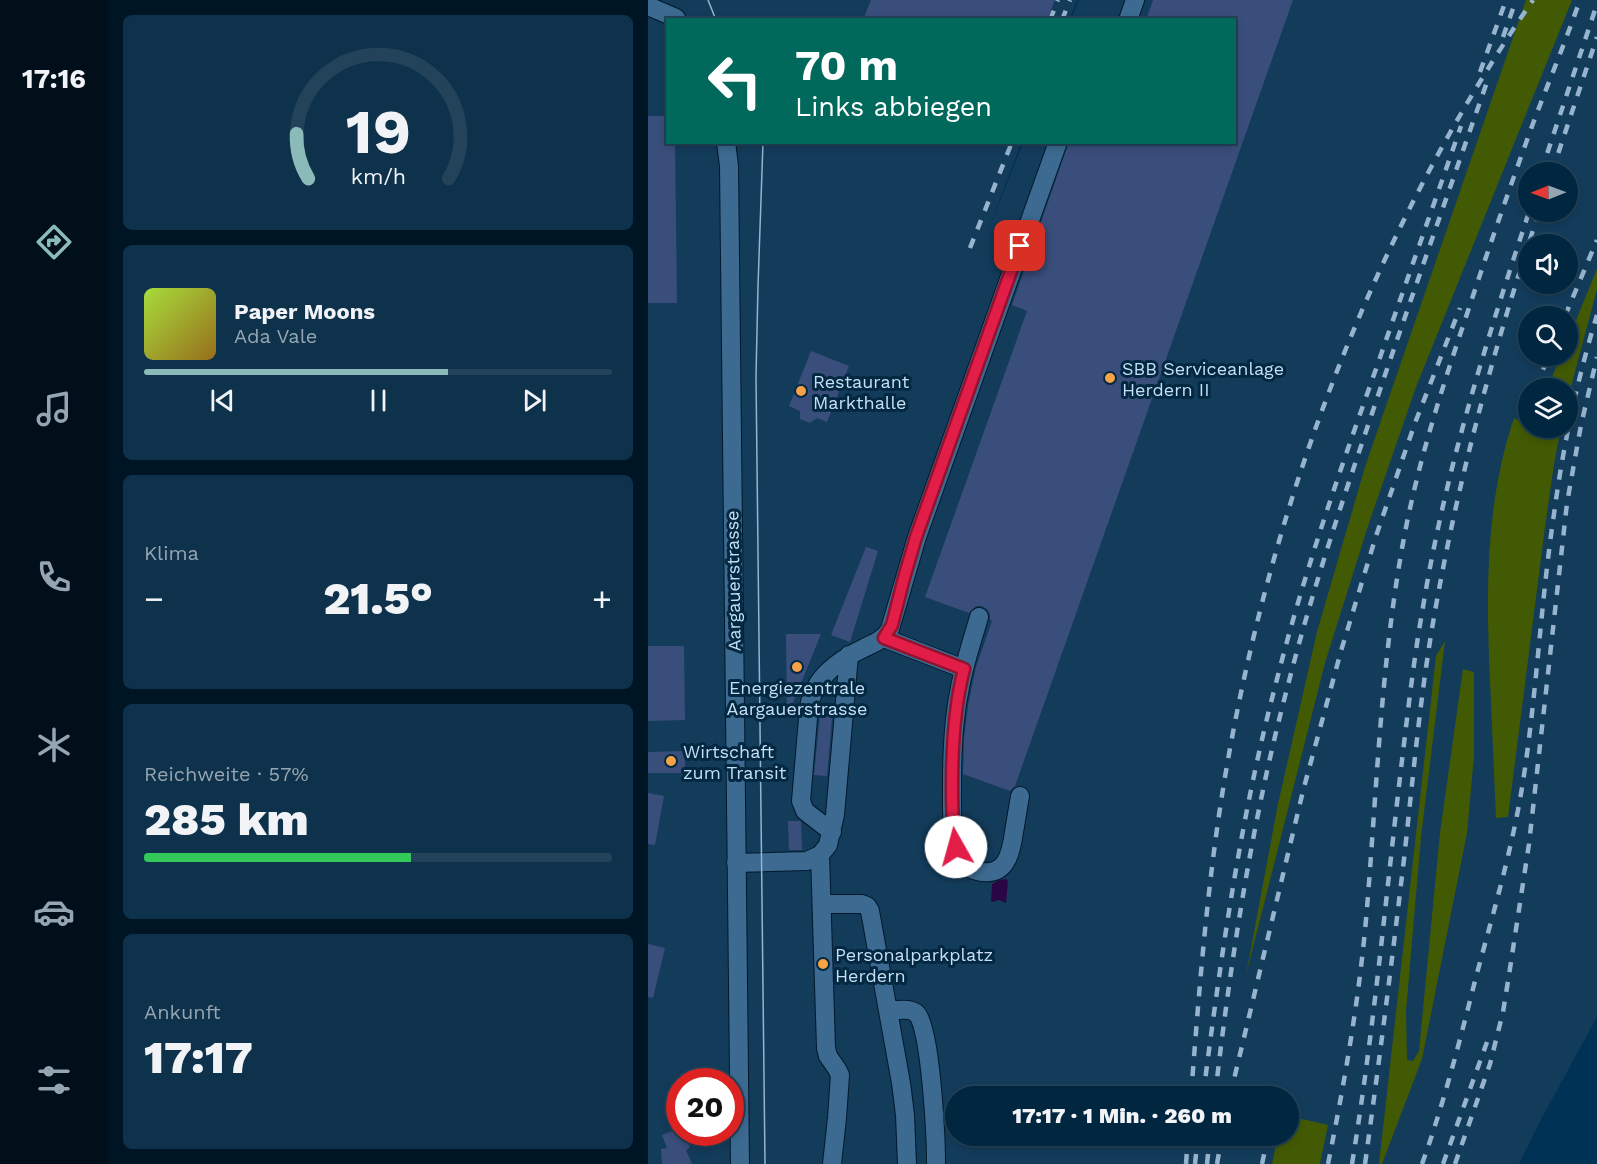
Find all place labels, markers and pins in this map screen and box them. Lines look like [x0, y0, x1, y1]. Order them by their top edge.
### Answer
pin [994, 220, 1045, 271]
place label: SBB Serviceanlage Herdern II [1122, 358, 1284, 400]
place label: Restaurant Markthalle [813, 371, 910, 413]
marker: SBB Serviceanlage Herdern II [1103, 371, 1117, 385]
marker: Restaurant Markthalle [794, 384, 808, 398]
marker: Energiezentrale Aargauerstrasse [790, 660, 804, 674]
place label: Energiezentrale Aargauerstrasse [727, 677, 867, 719]
place label: Wirtschaft zum Transit [683, 741, 787, 783]
marker: Wirtschaft zum Transit [664, 754, 678, 768]
place label: Personalparkplatz Herdern [835, 944, 993, 986]
marker: Personalparkplatz Herdern [816, 957, 830, 971]

